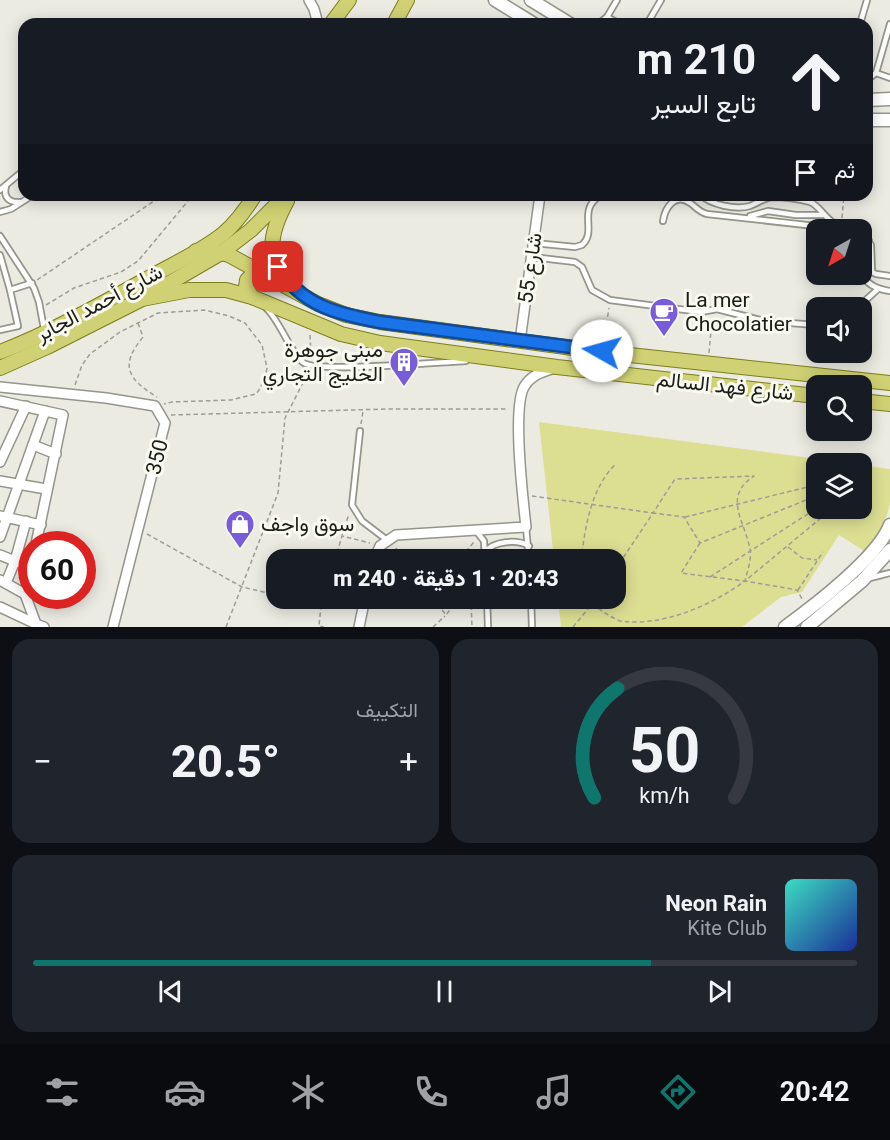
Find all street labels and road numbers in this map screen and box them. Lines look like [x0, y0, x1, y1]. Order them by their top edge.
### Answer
street label: شارع 55 [513, 231, 549, 305]
street label: شارع أحمد الجابر [31, 260, 167, 349]
street label: شارع فهد السالم [655, 367, 795, 407]
street label: 350 [141, 437, 173, 477]

